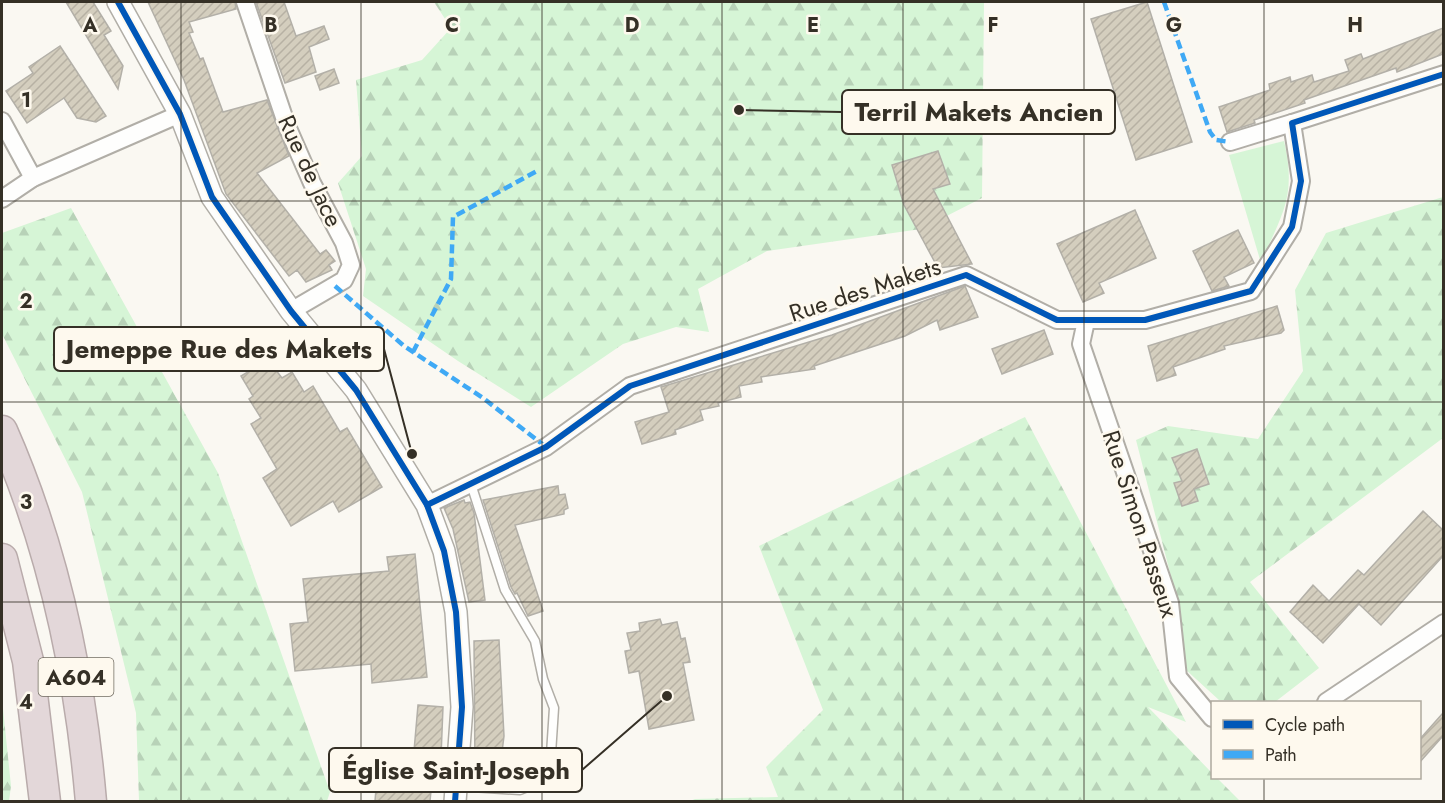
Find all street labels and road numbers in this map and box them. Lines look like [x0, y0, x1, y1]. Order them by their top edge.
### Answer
street label: Rue de Jace [269, 109, 352, 233]
street label: Rue des Makets [785, 249, 945, 331]
street label: Rue Simon Passeux [1094, 426, 1188, 623]
road number: A604 [38, 658, 113, 696]

